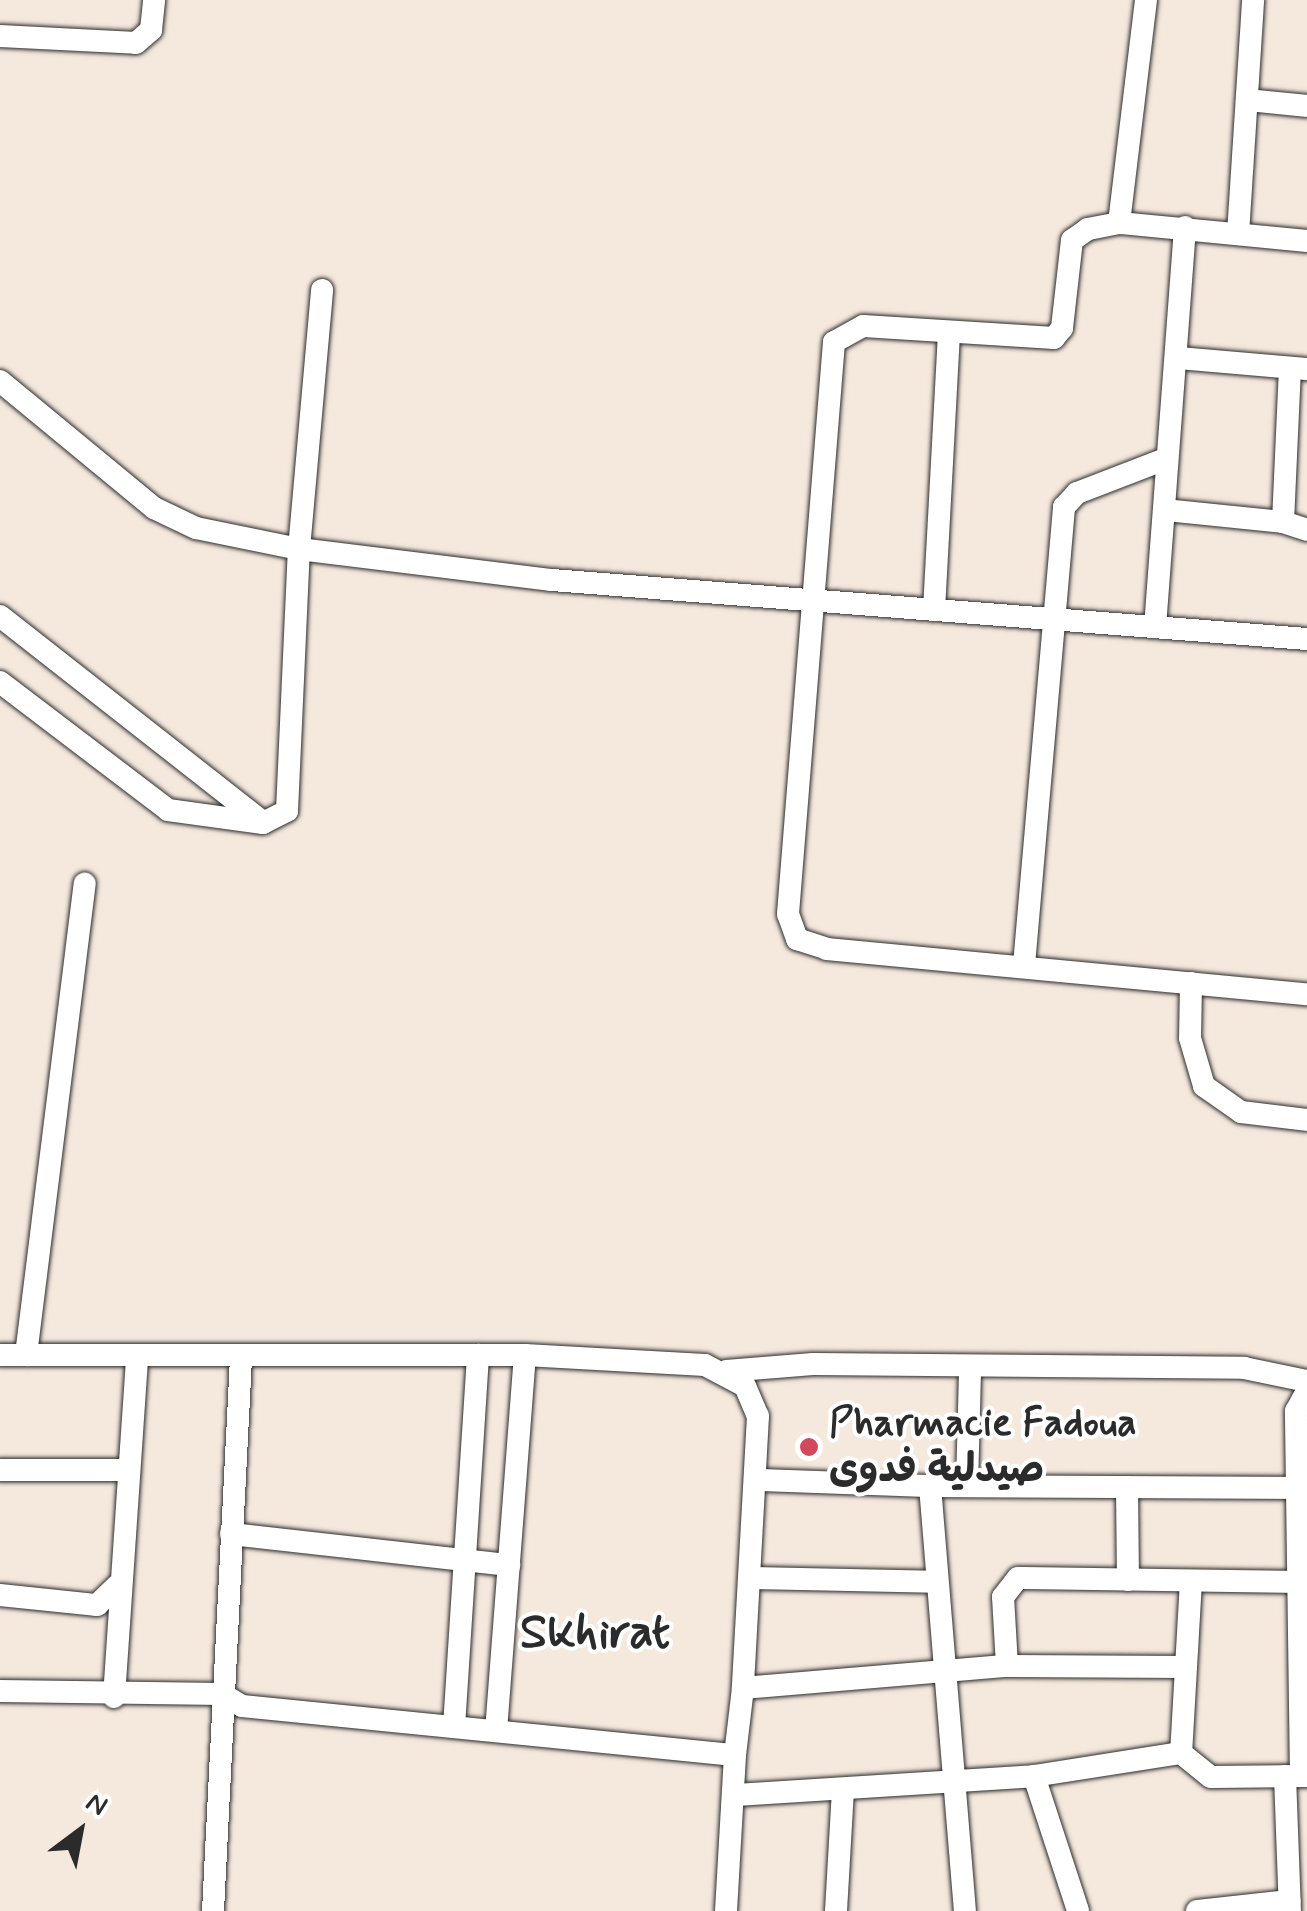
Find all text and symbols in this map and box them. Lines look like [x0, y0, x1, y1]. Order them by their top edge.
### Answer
place label: Pharmacie Fadoua صيدلية فدوى [829, 1400, 1142, 1494]
marker: Pharmacie Fadoua صيدلية فدوى [798, 1436, 820, 1458]
district label: Skhirat [520, 1604, 670, 1664]
north arrow [30, 1781, 130, 1881]
text: N [78, 1785, 114, 1826]

